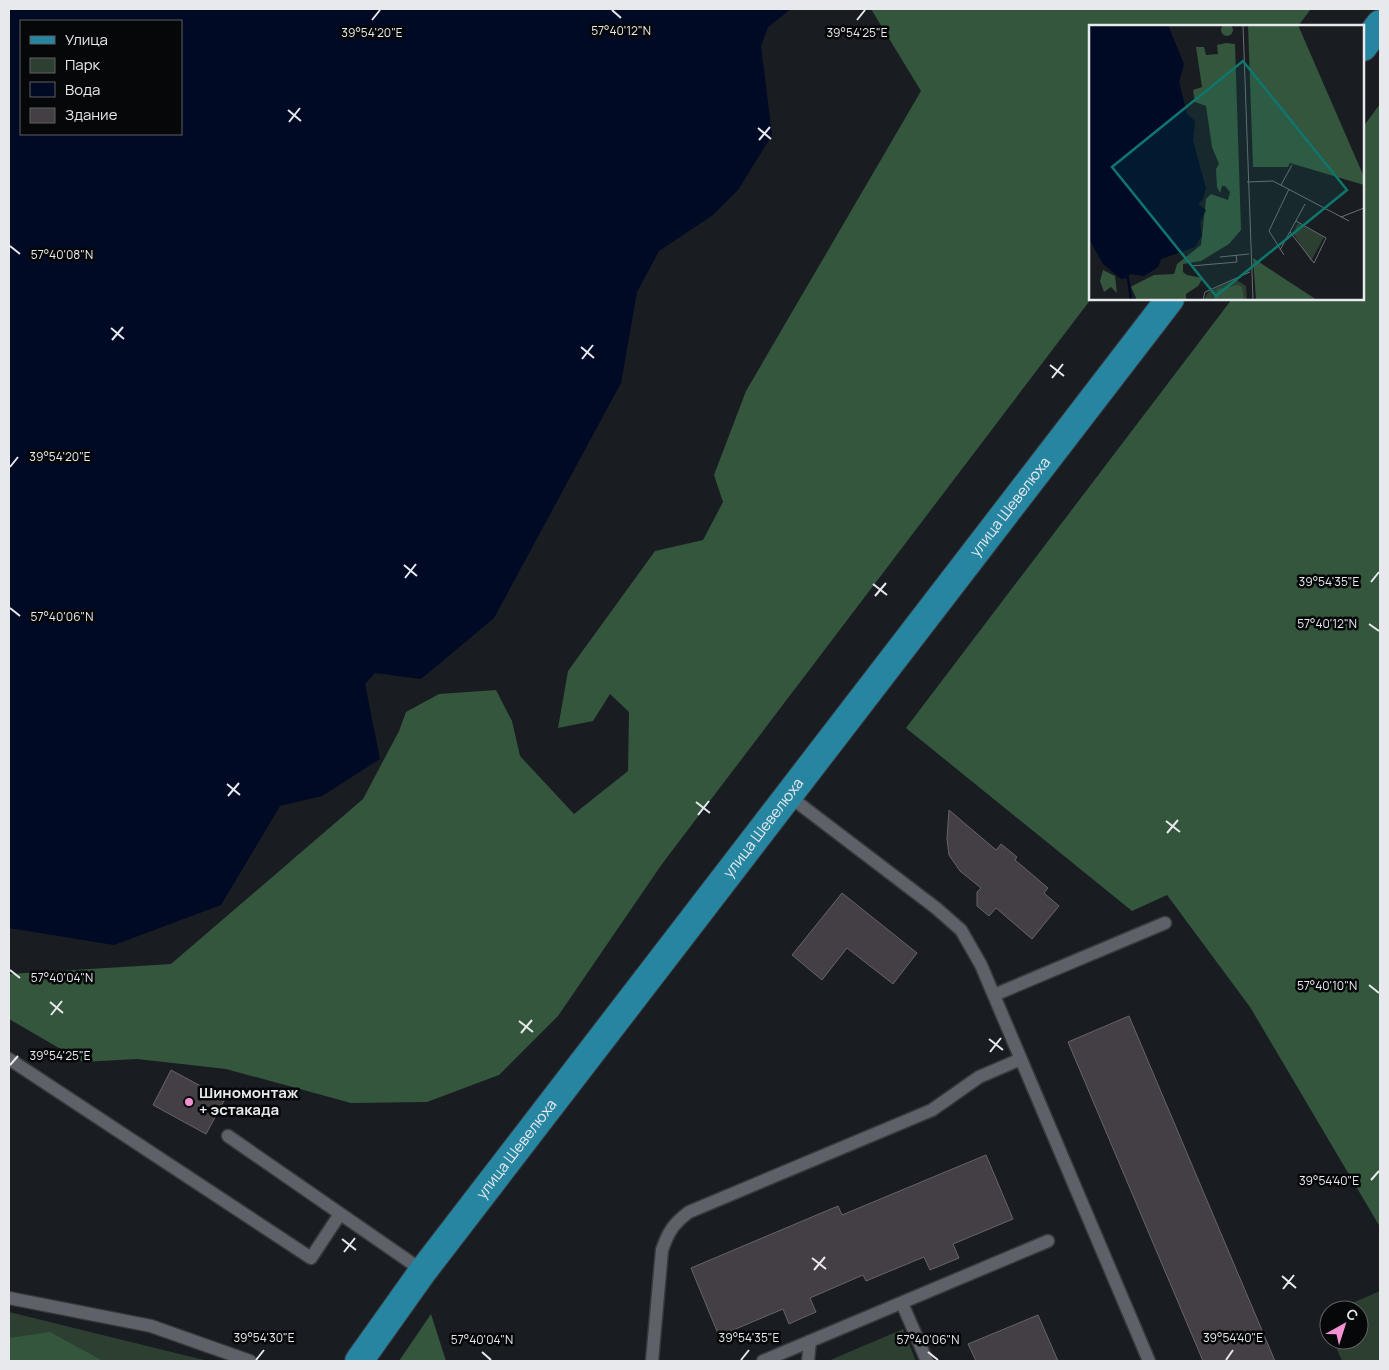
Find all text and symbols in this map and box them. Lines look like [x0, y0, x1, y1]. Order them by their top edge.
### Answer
legend [20, 20, 182, 135]
text: 57°40'12"N [591, 22, 651, 39]
text: 39°54'20"E [341, 24, 403, 41]
text: 39°54'25"E [826, 24, 888, 41]
inset map [1089, 25, 1364, 300]
text: Улица [65, 29, 108, 50]
text: Парк [65, 54, 101, 75]
text: Вода [65, 79, 100, 100]
text: Здание [65, 104, 118, 125]
text: 57°40'08"N [31, 246, 93, 263]
text: 39°54'20"E [29, 448, 91, 465]
street label: улица Шевелюха [965, 452, 1055, 561]
text: 39°54'35"E [1299, 573, 1360, 590]
text: 57°40'06"N [31, 608, 94, 625]
text: 57°40'12"N [1297, 615, 1357, 632]
street label: улица Шевелюха [718, 773, 808, 882]
text: 57°40'04"N [31, 969, 93, 986]
text: 57°40'10"N [1297, 977, 1357, 994]
text: 39°54'25"E [29, 1047, 91, 1064]
place label: Шиномонтаж + эстакада [199, 1082, 299, 1120]
street label: улица Шевелюха [471, 1095, 561, 1203]
marker: Шиномонтаж + эстакада [183, 1096, 195, 1108]
text: 39°54'40"E [1299, 1172, 1359, 1189]
north arrow [1319, 1300, 1369, 1350]
text: С [1342, 1304, 1362, 1325]
text: 39°54'30"E [233, 1329, 295, 1346]
text: 39°54'35"E [719, 1329, 780, 1346]
text: 39°54'40"E [1203, 1329, 1263, 1346]
text: 57°40'04"N [451, 1331, 513, 1348]
text: 57°40'06"N [897, 1331, 960, 1348]

